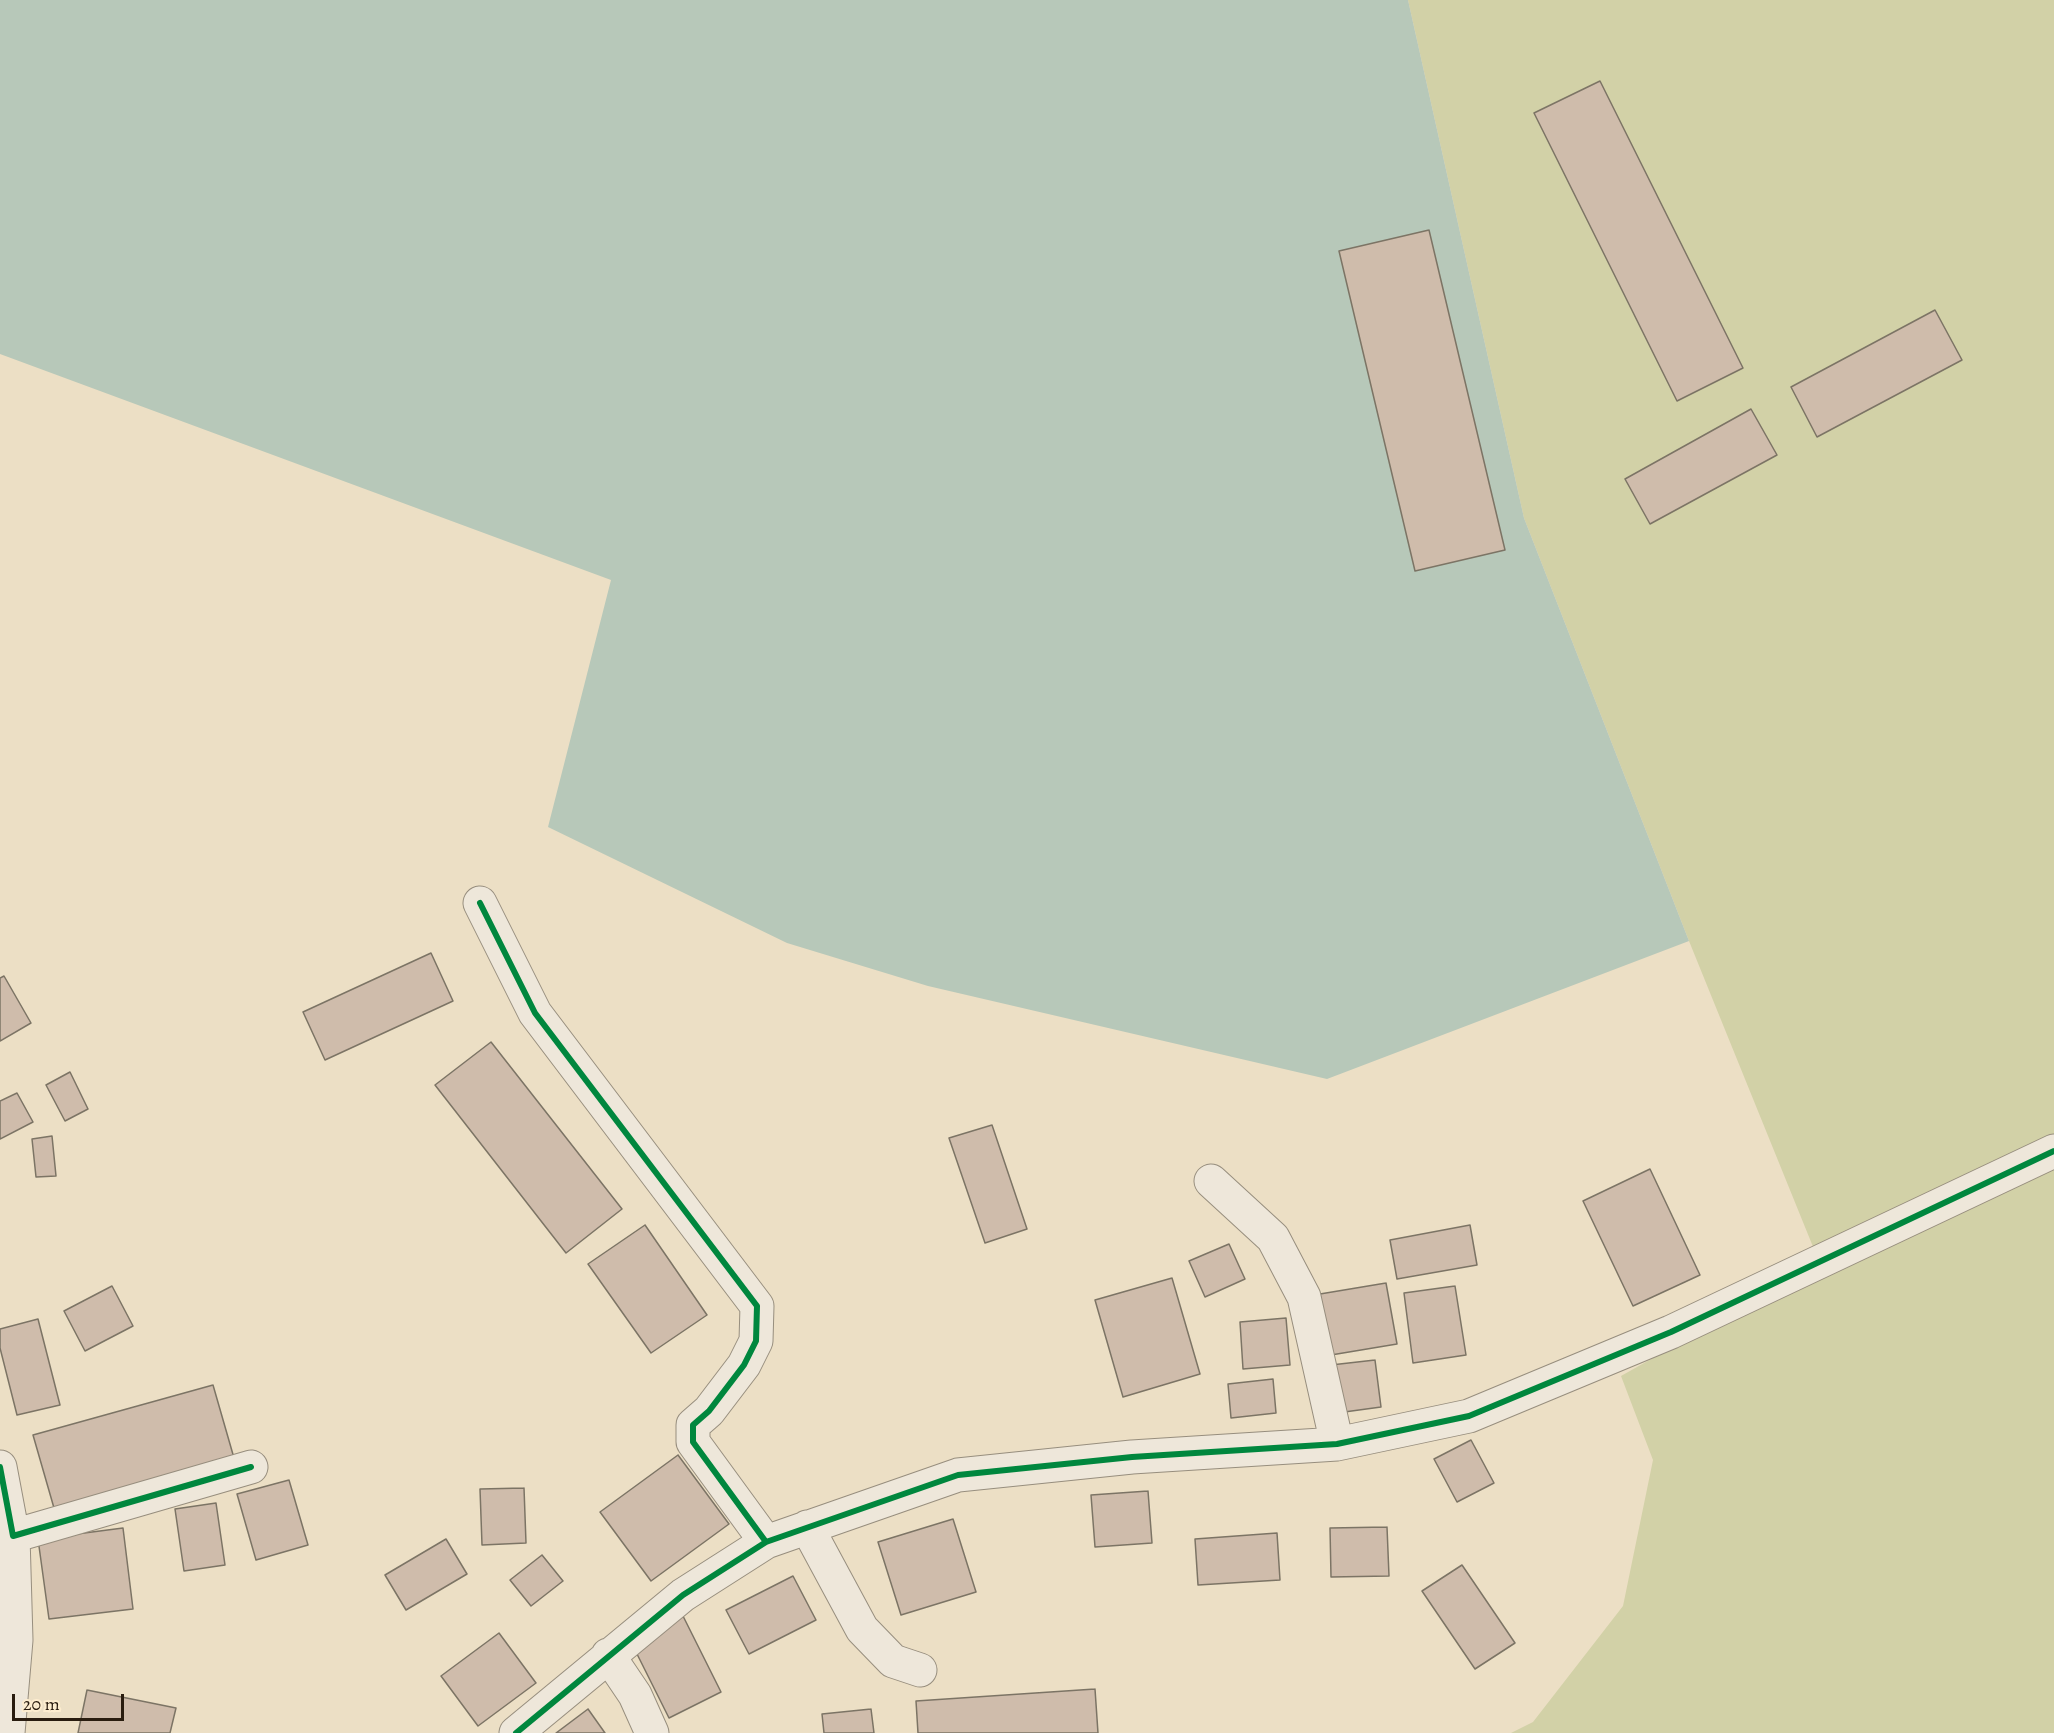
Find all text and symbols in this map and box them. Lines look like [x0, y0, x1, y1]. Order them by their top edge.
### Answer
scale bar [15, 1682, 128, 1720]
text: 20 m [23, 1692, 60, 1716]

